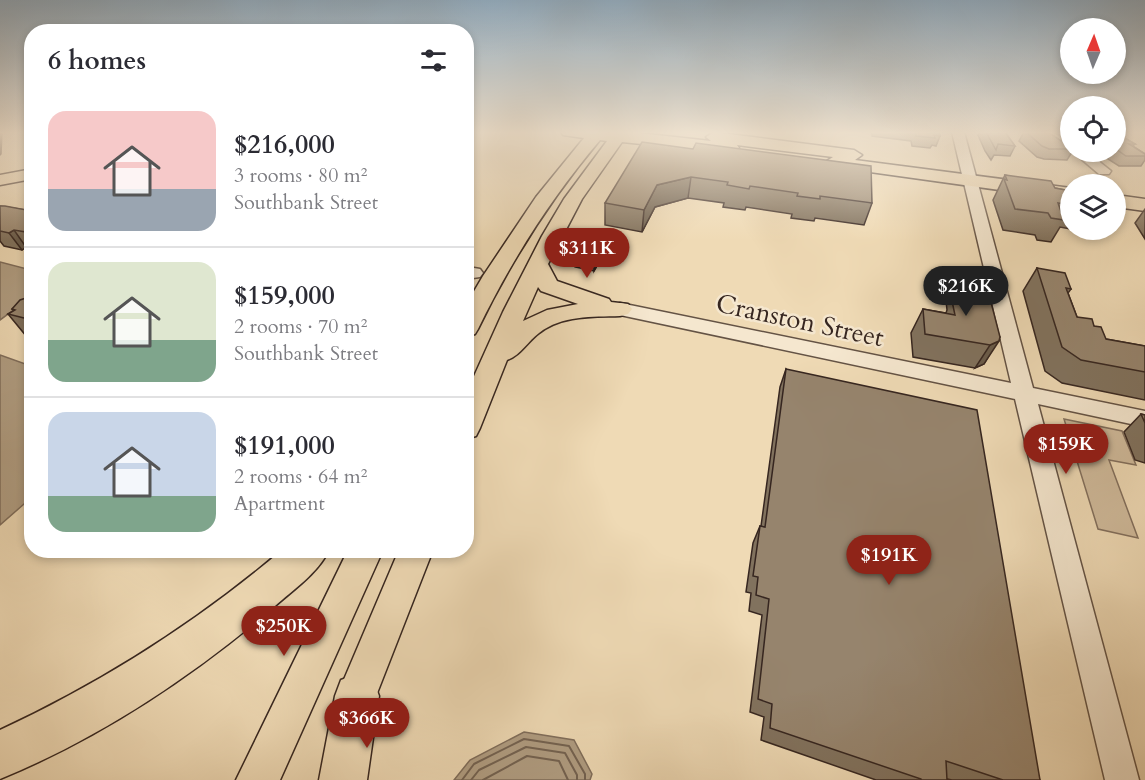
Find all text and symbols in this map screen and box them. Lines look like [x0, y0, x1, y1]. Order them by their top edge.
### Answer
north arrow [1060, 18, 1126, 84]
map controls [1060, 18, 1126, 240]
text: 6 homes [48, 43, 146, 78]
icon: filters [417, 44, 450, 77]
button: locate [1060, 96, 1126, 162]
text: $216,000 [234, 127, 335, 162]
icon: home [96, 135, 168, 207]
text: 3 rooms · 80 m² [234, 162, 367, 189]
button: layers [1060, 174, 1126, 240]
text: Southbank Street [234, 189, 378, 216]
pin: $311K [545, 228, 629, 279]
text: $311K [558, 234, 616, 261]
pin: $216K [924, 266, 1008, 317]
text: $216K [937, 272, 995, 299]
text: $159,000 [234, 278, 335, 313]
icon: home [96, 286, 168, 358]
street label: Cranston Street [713, 286, 887, 355]
text: 2 rooms · 70 m² [234, 313, 367, 340]
text: Southbank Street [234, 340, 378, 367]
pin: $159K [1024, 424, 1108, 475]
text: $191,000 [234, 428, 335, 463]
text: $159K [1037, 430, 1095, 457]
icon: home [96, 436, 168, 508]
text: 2 rooms · 64 m² [234, 463, 367, 490]
text: Apartment [234, 490, 325, 517]
pin: $191K [847, 535, 931, 586]
text: $191K [860, 541, 918, 568]
pin: $250K [242, 606, 326, 657]
text: $250K [255, 612, 313, 639]
pin: $366K [325, 698, 409, 749]
text: $366K [338, 704, 396, 731]

